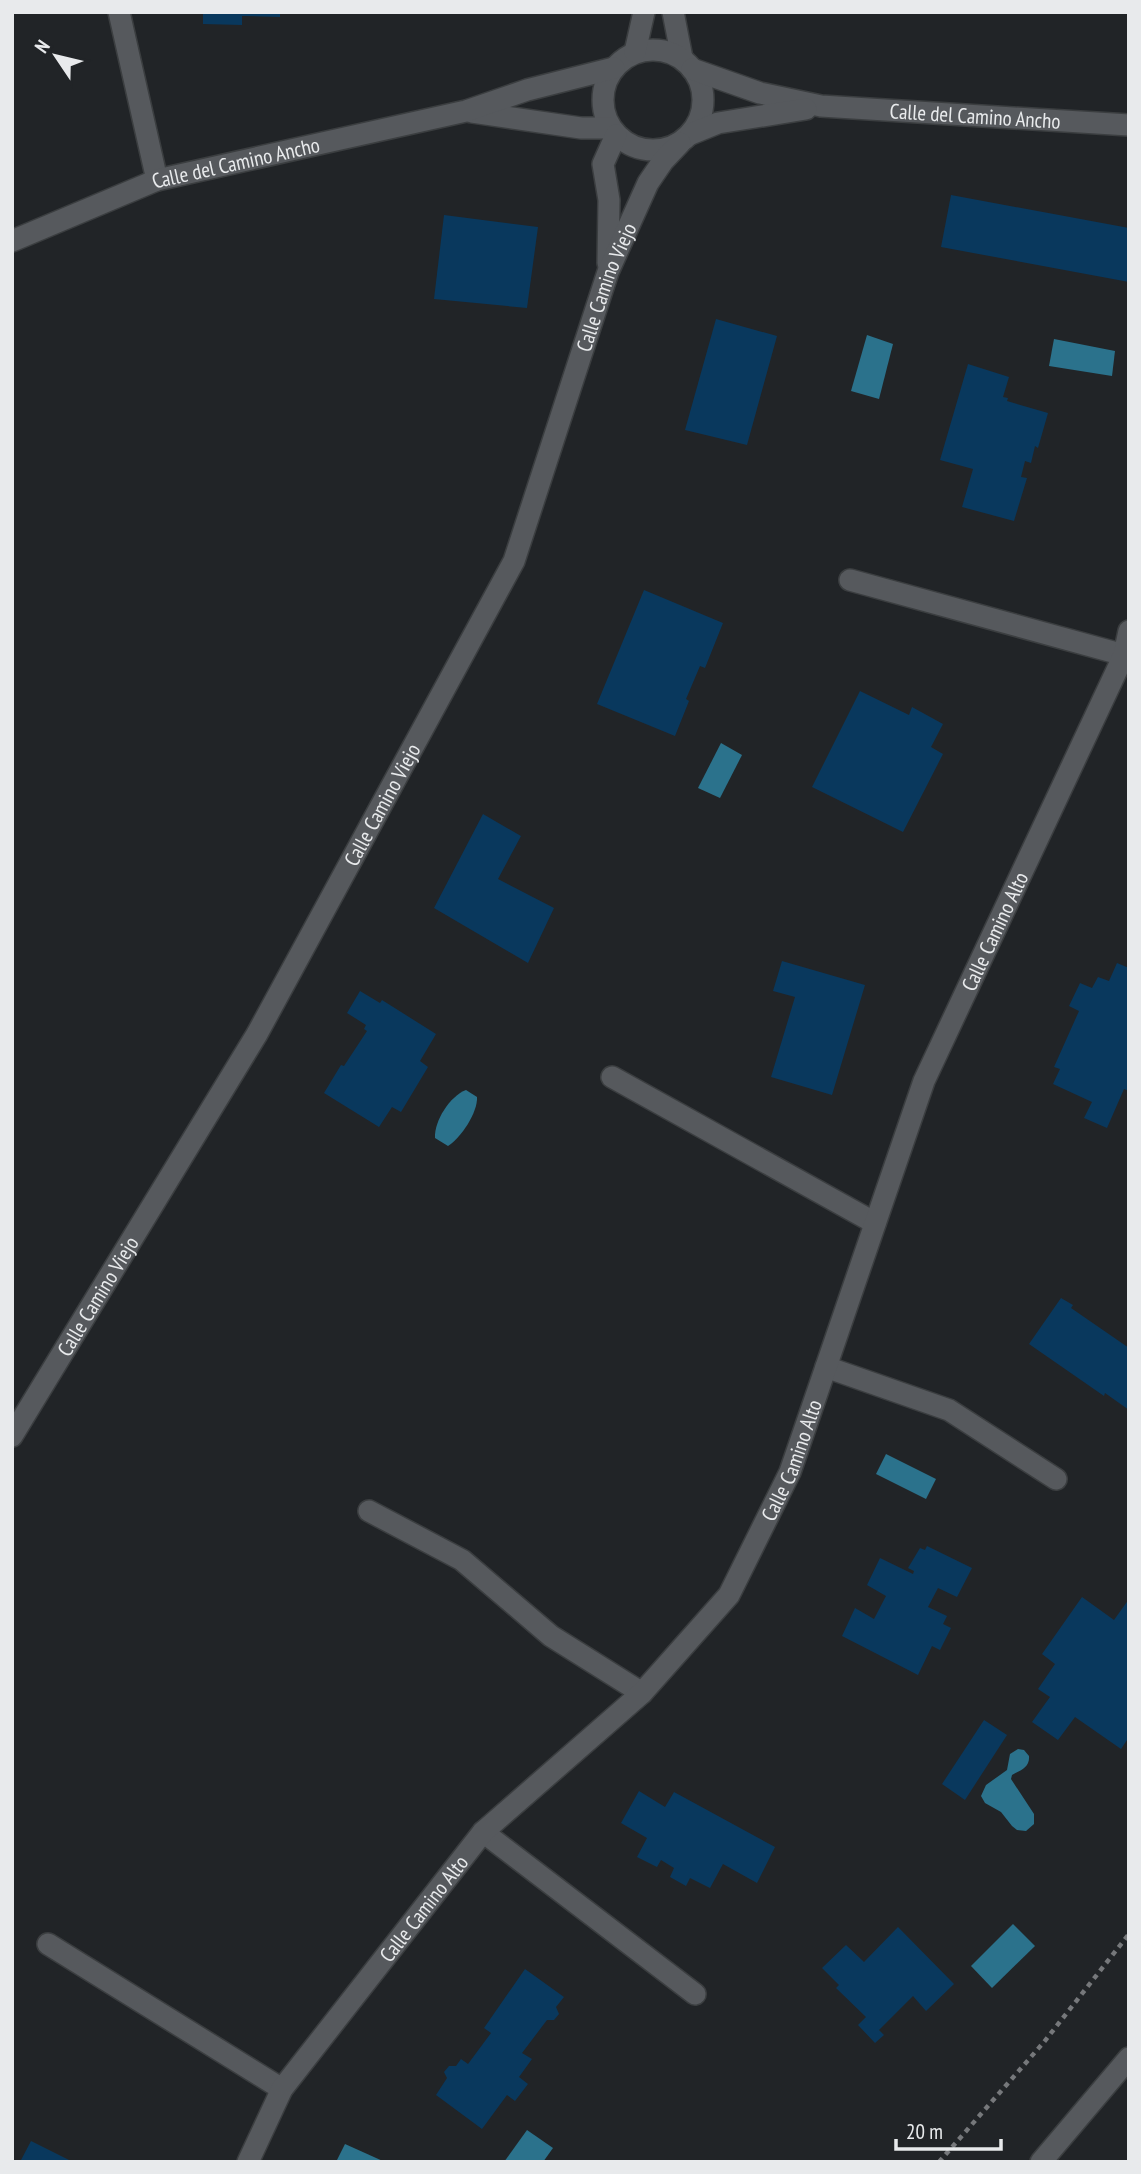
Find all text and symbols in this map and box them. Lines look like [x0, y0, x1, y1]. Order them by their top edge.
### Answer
north arrow [21, 21, 91, 91]
text: N [29, 35, 55, 57]
street label: Calle del Camino Ancho [889, 97, 1061, 134]
street label: Calle del Camino Ancho [147, 131, 322, 194]
street label: Calle Camino Viejo [570, 218, 642, 355]
street label: Calle Camino Viejo [337, 738, 426, 870]
street label: Calle Camino Alto [955, 867, 1034, 995]
street label: Calle Camino Viejo [51, 1231, 144, 1361]
street label: Calle Camino Alto [755, 1396, 827, 1525]
street label: Calle Camino Alto [373, 1849, 474, 1967]
scale bar [896, 2108, 1001, 2152]
text: 20 m [906, 2118, 943, 2145]

